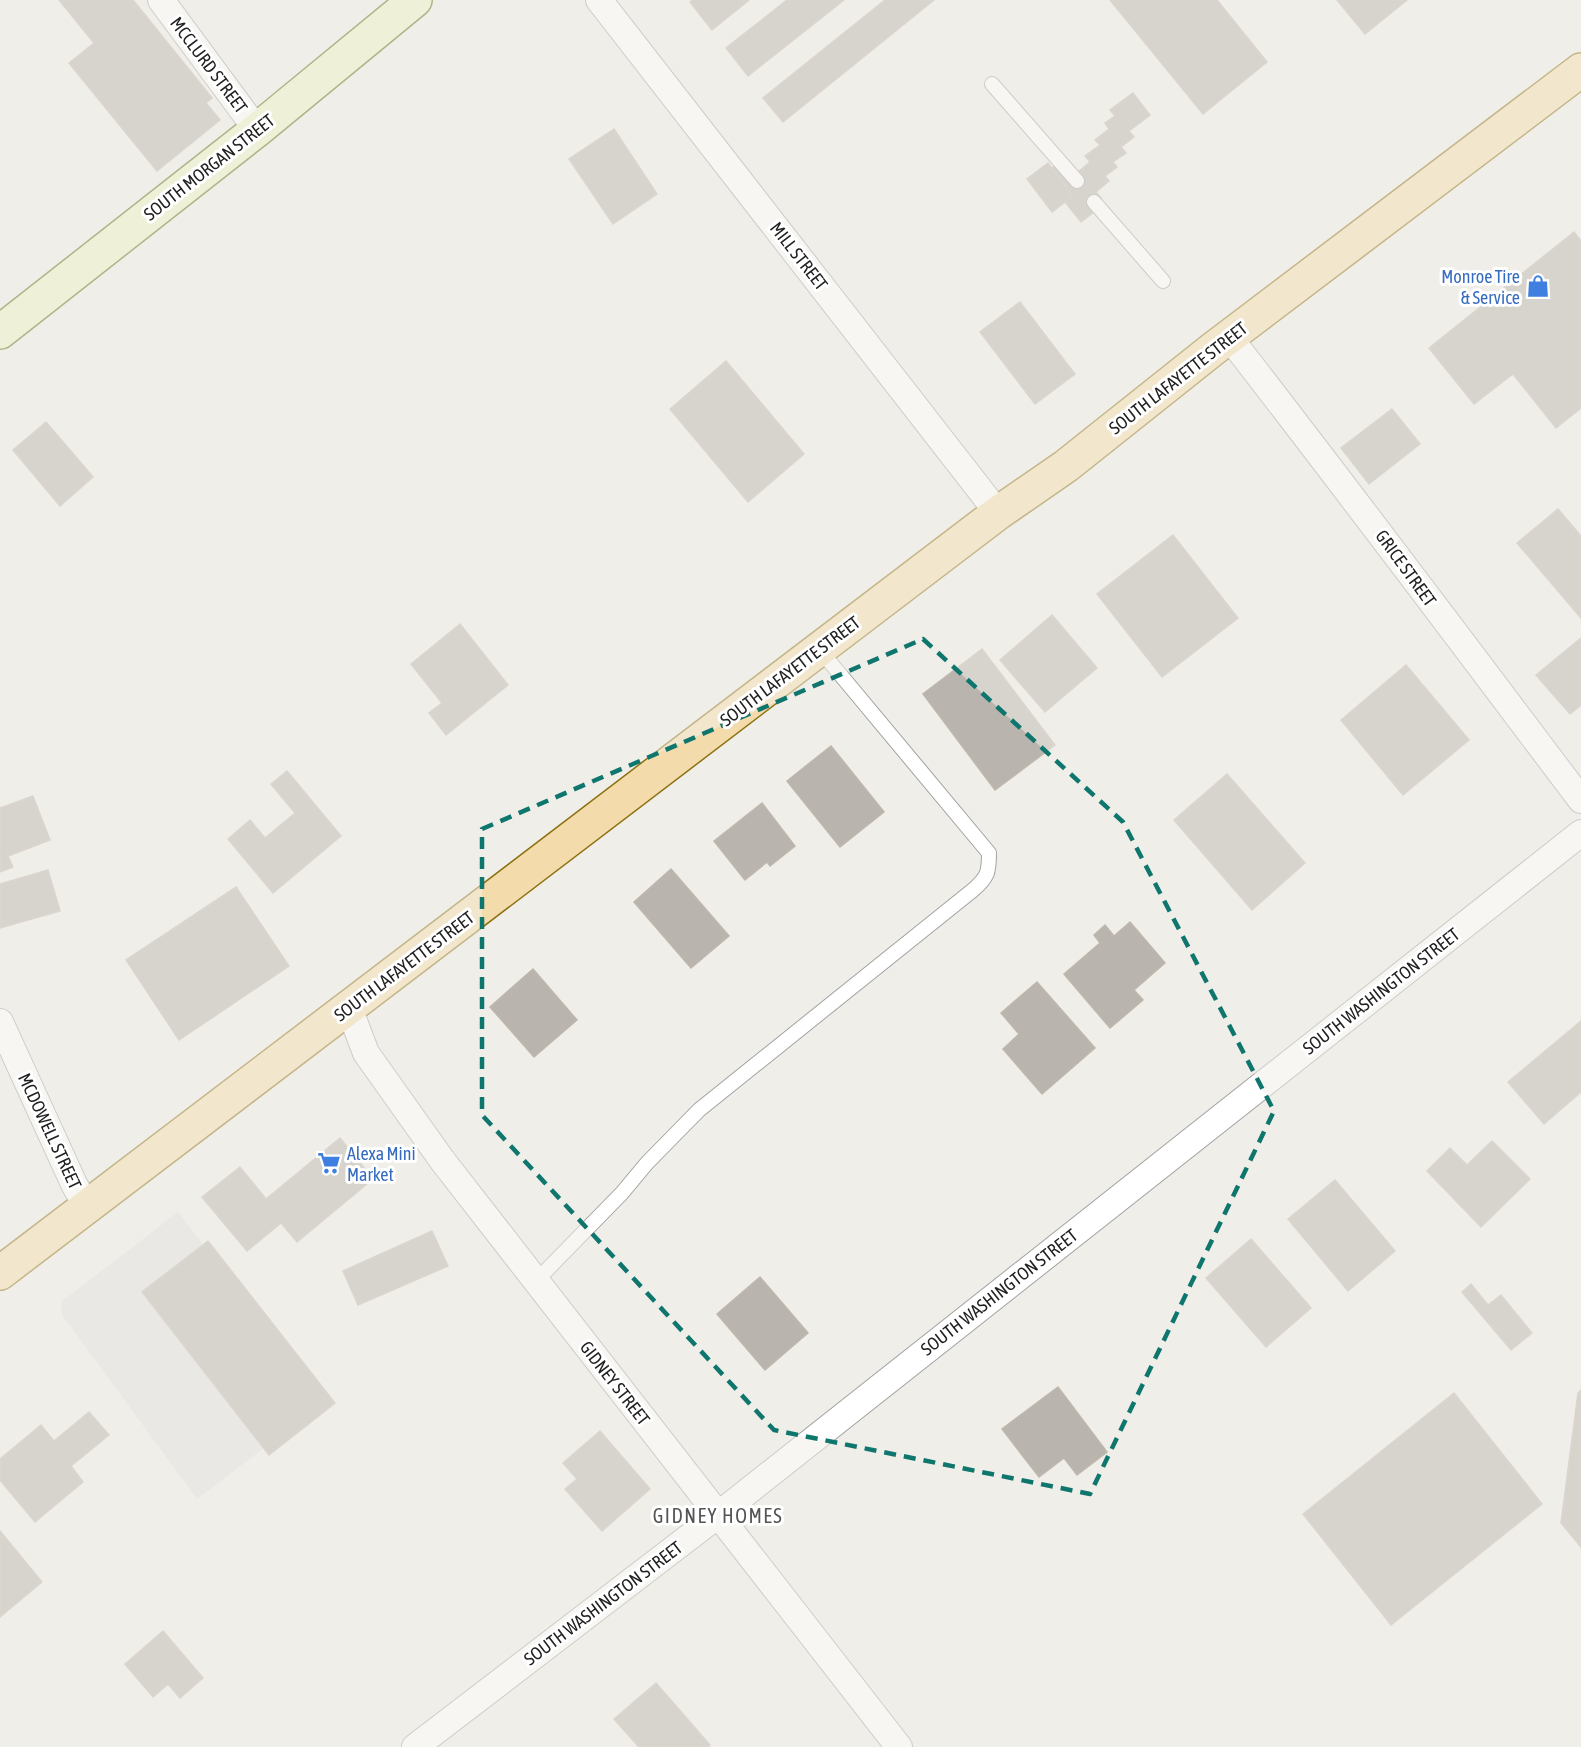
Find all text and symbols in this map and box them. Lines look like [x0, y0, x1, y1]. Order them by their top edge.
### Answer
street label: MCCLURD STREET [166, 13, 252, 117]
street label: SOUTH MORGAN STREET [139, 109, 279, 225]
street label: MILL STREET [766, 218, 832, 294]
place label: Monroe Tire & Service [1441, 266, 1520, 308]
shop icon: Monroe Tire & Service [1525, 273, 1551, 299]
street label: SOUTH LAFAYETTE STREET [1105, 318, 1251, 438]
street label: GRICE STREET [1371, 526, 1441, 610]
street label: SOUTH LAFAYETTE STREET [716, 612, 864, 730]
street label: SOUTH LAFAYETTE STREET [330, 907, 478, 1025]
street label: SOUTH WASHINGTON STREET [1299, 923, 1463, 1059]
street label: MCDOWELL STREET [14, 1070, 86, 1192]
place label: Alexa Mini Market [347, 1143, 416, 1185]
supermarket icon: Alexa Mini Market [316, 1150, 342, 1176]
street label: SOUTH WASHINGTON STREET [917, 1224, 1081, 1360]
street label: GIDNEY STREET [576, 1337, 654, 1429]
district label: GIDNEY HOMES [653, 1504, 783, 1527]
street label: SOUTH WASHINGTON STREET [520, 1537, 686, 1669]

